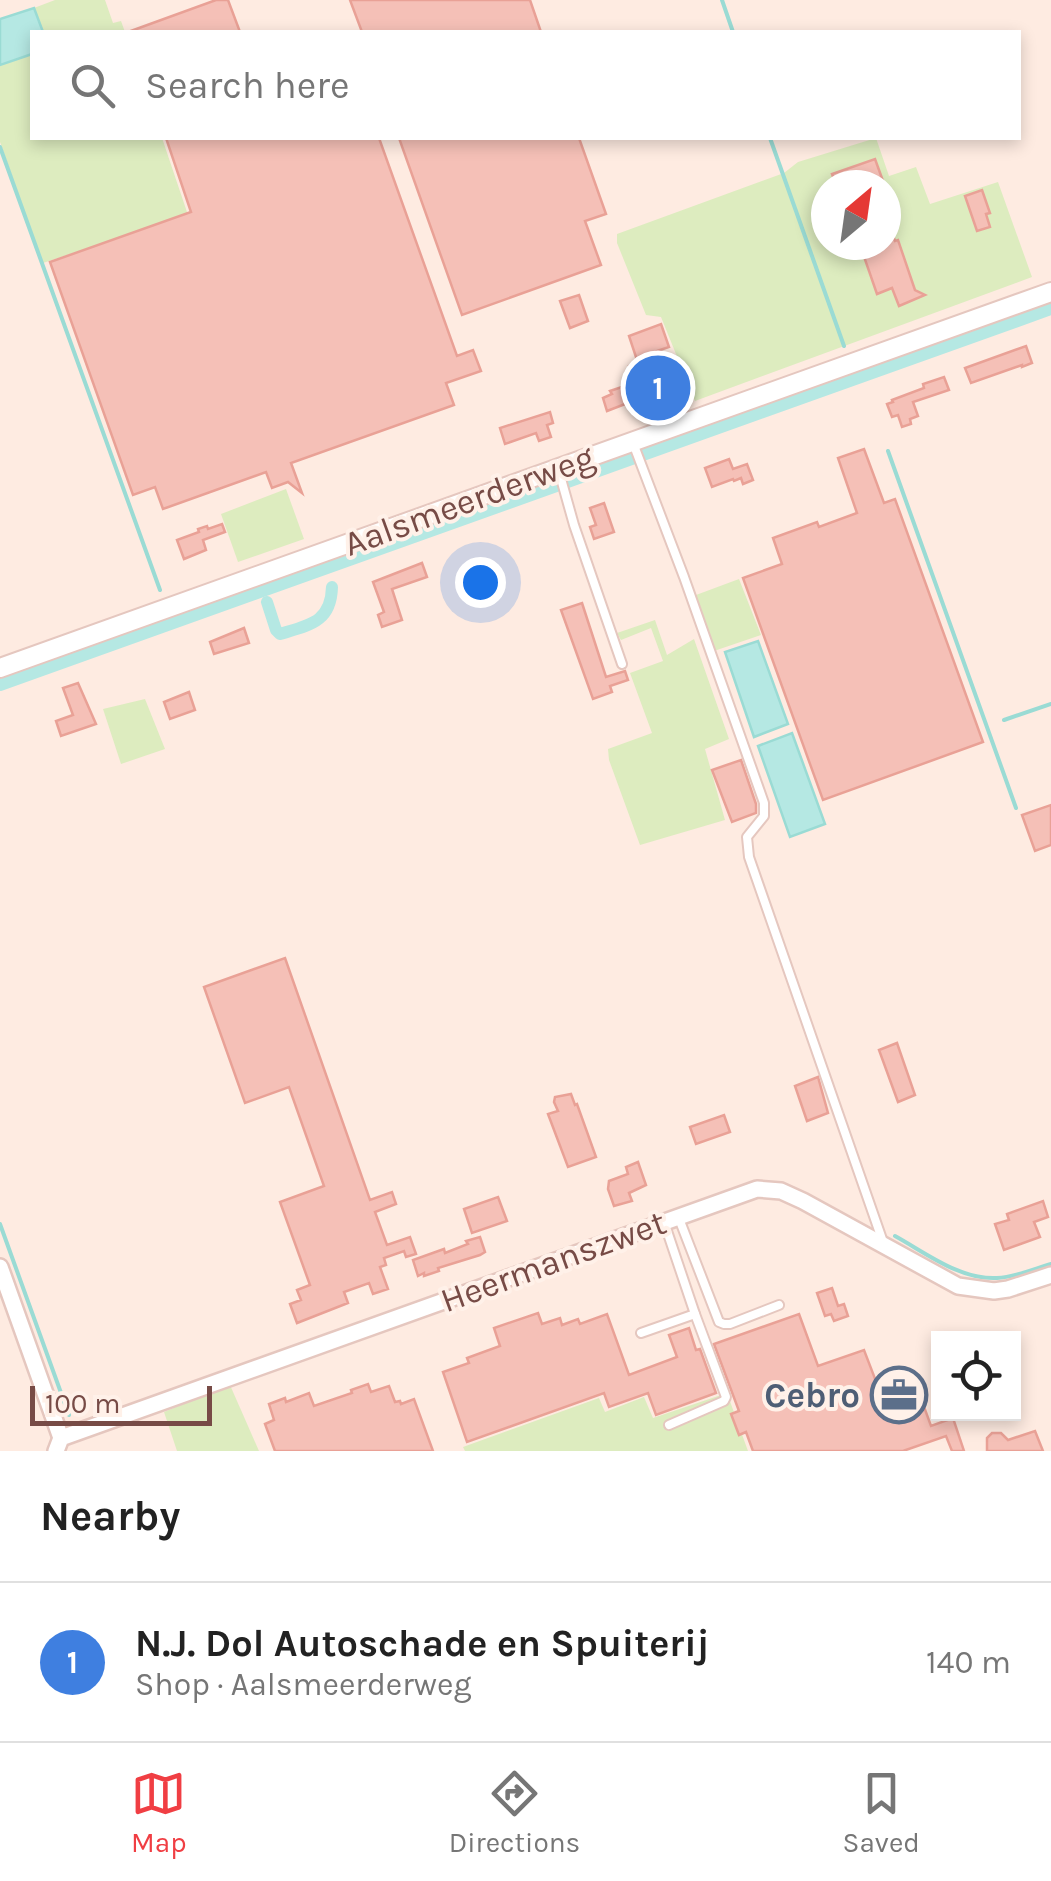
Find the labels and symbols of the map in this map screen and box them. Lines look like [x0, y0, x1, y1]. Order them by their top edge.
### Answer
north arrow [811, 170, 901, 260]
pin: 1 [626, 350, 690, 426]
street label: Aalsmeerderweg [338, 436, 600, 565]
your location [455, 557, 506, 608]
street label: Heermanszwet [435, 1202, 671, 1321]
office icon: Cebro [869, 1365, 929, 1425]
place label: Cebro [764, 1375, 860, 1416]
scale bar [30, 1381, 212, 1426]

